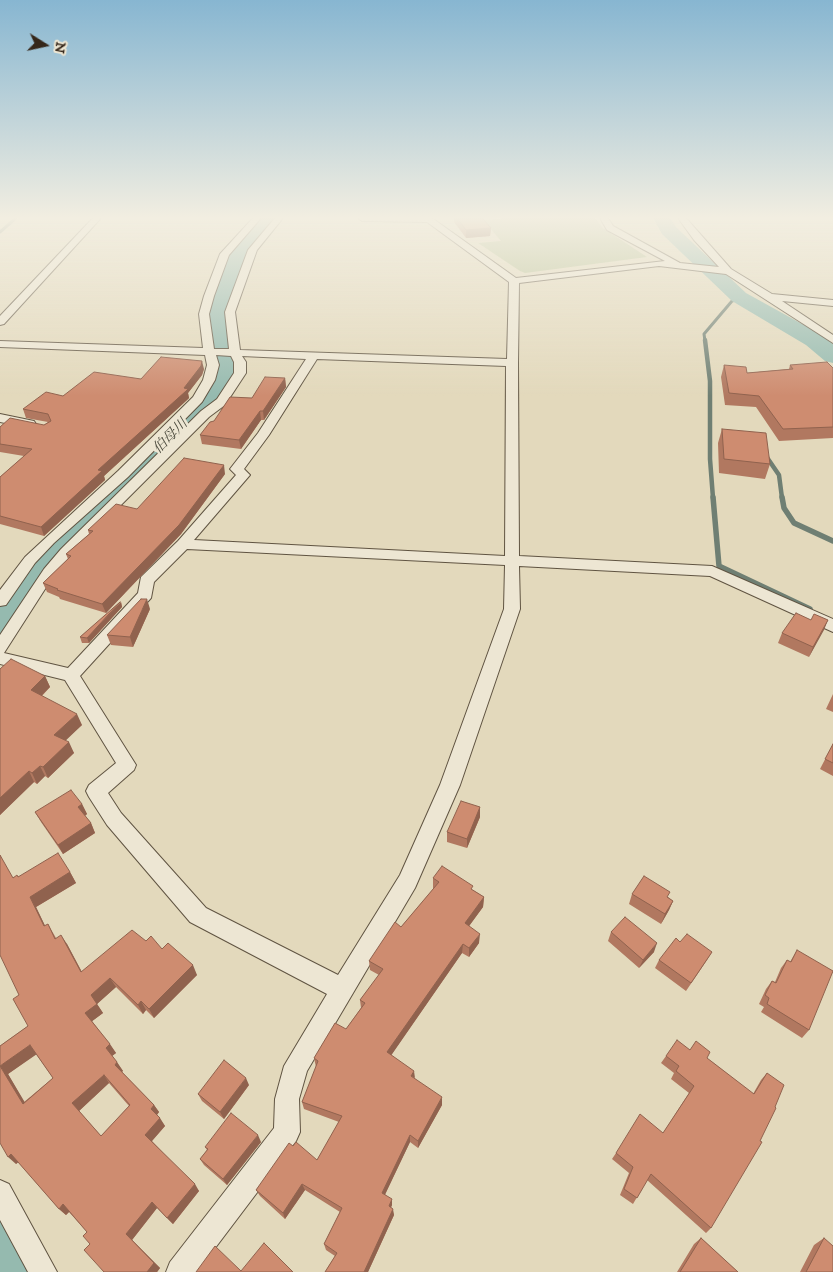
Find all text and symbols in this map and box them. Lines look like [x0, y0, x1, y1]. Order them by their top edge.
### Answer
north arrow [20, 20, 70, 70]
text: N [50, 40, 70, 55]
water label: 伯母川 [150, 416, 192, 458]

